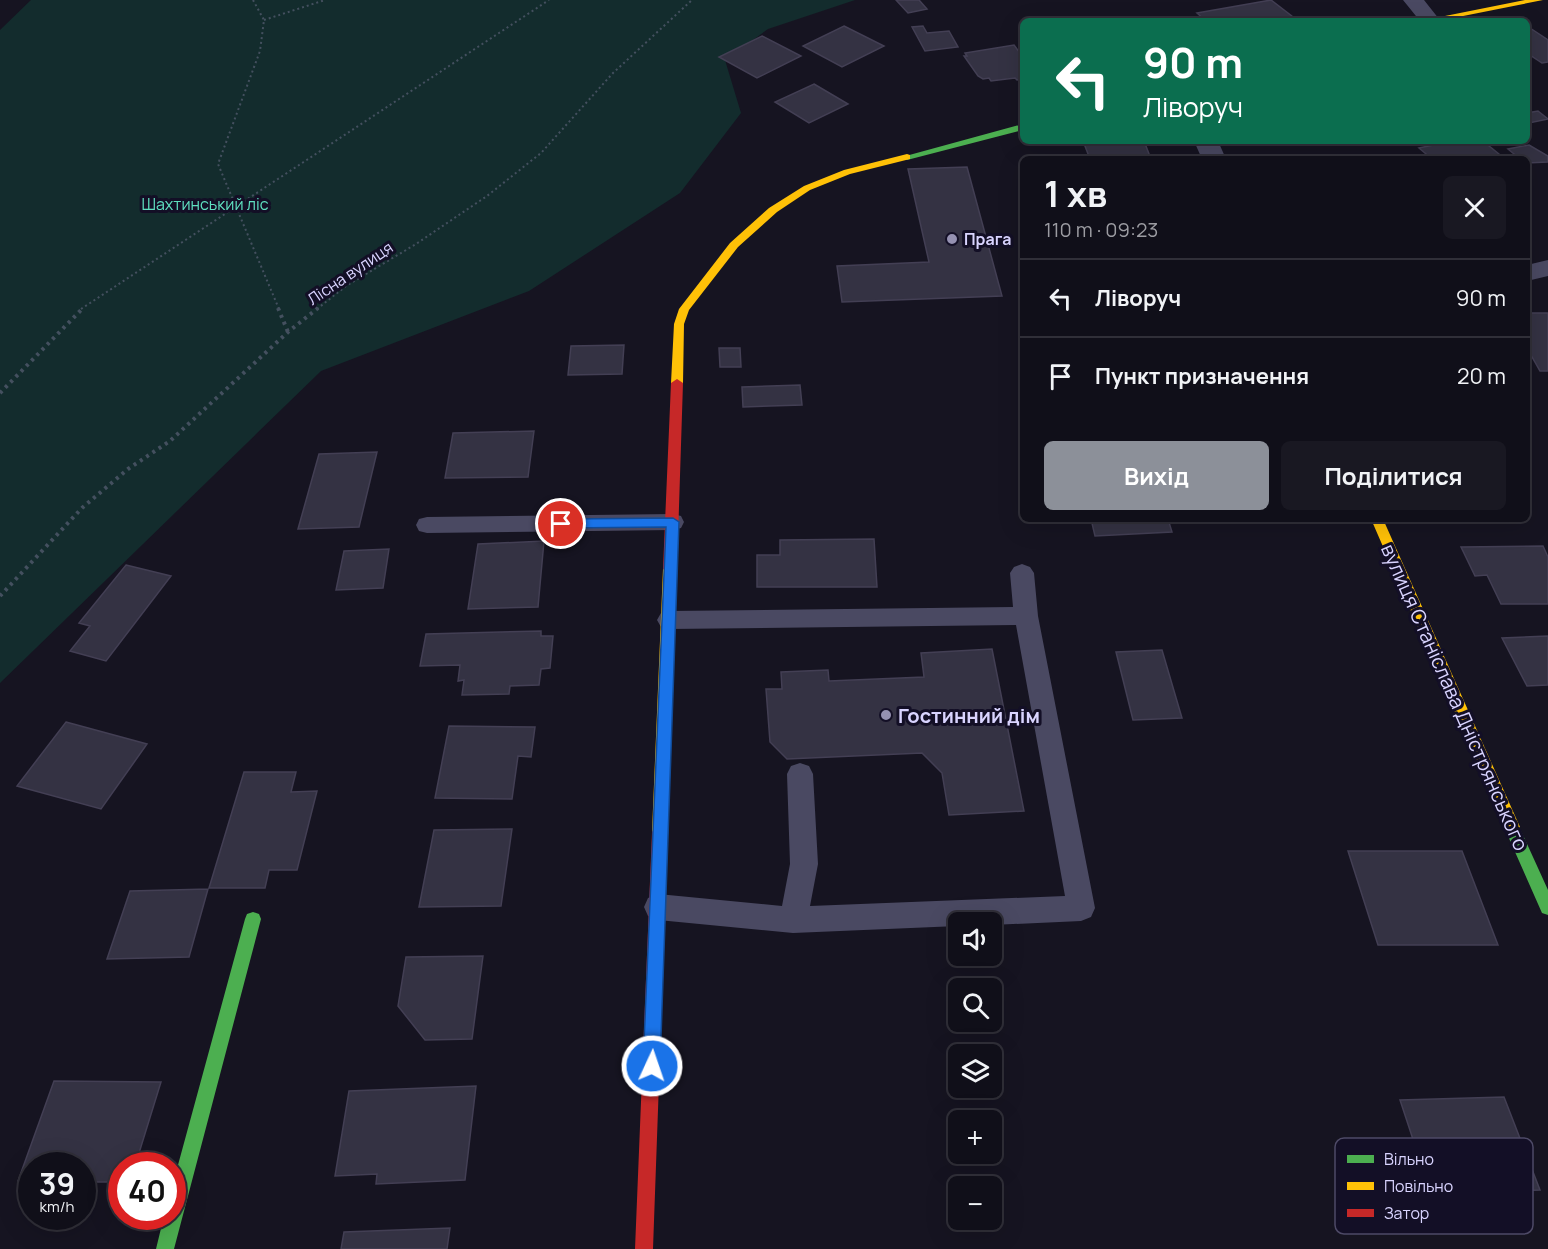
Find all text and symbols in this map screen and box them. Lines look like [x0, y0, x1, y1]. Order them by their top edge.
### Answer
text: 90 m [1143, 33, 1243, 91]
icon: left [1044, 42, 1122, 120]
text: Ліворуч [1143, 88, 1243, 125]
text: 1 хв [1044, 169, 1107, 218]
button: close [1443, 176, 1506, 239]
park label: Шахтинський ліс [141, 193, 269, 215]
text: 110 m · 09:23 [1044, 216, 1158, 243]
place label: Прага [964, 228, 1011, 250]
marker: Прага [945, 232, 959, 246]
street label: Лісна вулиця [303, 236, 397, 310]
icon: left [1044, 282, 1077, 315]
text: Ліворуч [1095, 283, 1181, 313]
text: 90 m [1456, 283, 1506, 313]
icon: arrive [1044, 360, 1077, 393]
text: Пункт призначення [1095, 361, 1309, 391]
text: 20 m [1457, 361, 1506, 391]
button: Вихід [1044, 441, 1269, 510]
button: Поділитися [1281, 441, 1506, 510]
pin [535, 498, 586, 549]
icon: arrive [544, 507, 577, 540]
street label: вулиця Станіслава Дністрянського [1375, 539, 1535, 855]
place label: Гостинний дім [898, 702, 1040, 729]
marker: Гостинний дім [879, 708, 893, 722]
map controls [948, 912, 1002, 1230]
button: sound [948, 912, 1002, 966]
button: search [948, 978, 1002, 1032]
position arrow [620, 1034, 684, 1098]
button: layers [948, 1044, 1002, 1098]
button: + [948, 1110, 1002, 1164]
legend [1335, 1138, 1533, 1234]
text: Вільно [1384, 1148, 1434, 1170]
speed limit sign: 40 [108, 1152, 186, 1230]
text: 39 [39, 1163, 75, 1204]
text: Повільно [1384, 1175, 1453, 1197]
button: − [948, 1176, 1002, 1230]
text: km/h [40, 1196, 74, 1217]
text: Затор [1384, 1202, 1429, 1224]

